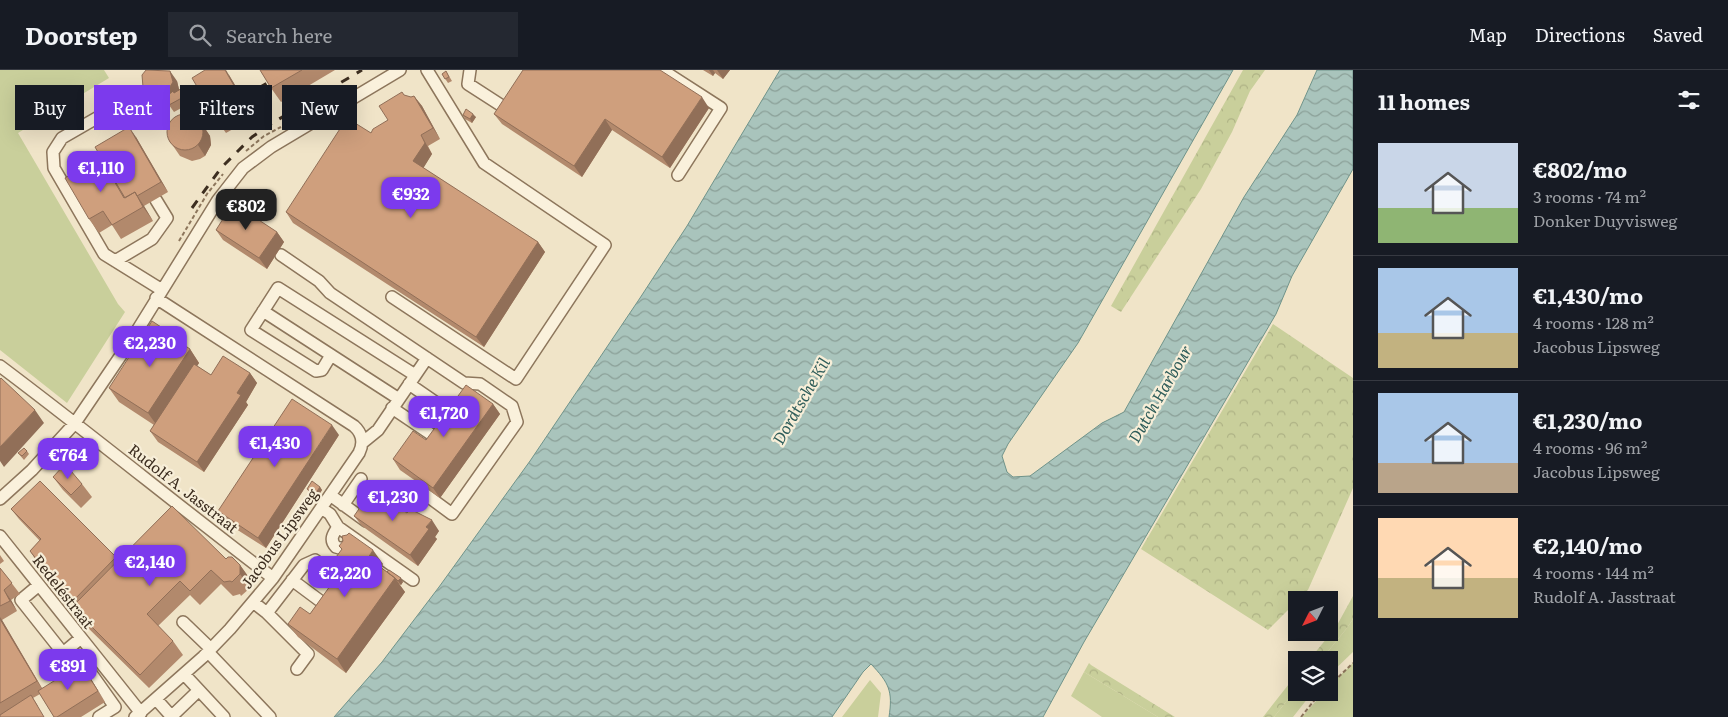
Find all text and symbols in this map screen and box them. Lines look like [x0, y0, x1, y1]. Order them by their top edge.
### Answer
search box [168, 12, 518, 57]
text: Doorstep [25, 17, 138, 52]
icon: search [186, 21, 214, 49]
text: Search here [226, 21, 332, 49]
text: Map [1469, 21, 1507, 48]
text: Directions [1535, 21, 1625, 48]
text: Saved [1653, 21, 1703, 48]
chip: Buy [15, 85, 84, 130]
chip: Rent [94, 85, 170, 130]
chip: Filters [180, 85, 272, 130]
chip: New [282, 85, 357, 130]
text: 11 homes [1378, 85, 1470, 116]
icon: filters [1675, 86, 1703, 114]
pin: €1,110 [60, 150, 142, 193]
text: €802/mo [1533, 153, 1627, 184]
text: €1,110 [78, 155, 124, 179]
icon: home [1418, 163, 1478, 223]
pin: €932 [381, 176, 441, 219]
text: €932 [392, 181, 430, 205]
text: 3 rooms · 74 m² [1533, 184, 1646, 208]
pin: €802 [216, 189, 276, 231]
text: €802 [227, 193, 265, 217]
text: Donker Duyvisweg [1533, 208, 1677, 232]
text: €1,430/mo [1533, 279, 1643, 310]
icon: home [1418, 288, 1478, 348]
text: 4 rooms · 128 m² [1533, 310, 1654, 334]
pin: €2,230 [109, 326, 191, 368]
text: €2,230 [124, 330, 176, 354]
text: Jacobus Lipsweg [1533, 334, 1660, 358]
water label: Dutch Harbour [1121, 340, 1197, 447]
water label: Dordtsche Kil [766, 352, 835, 448]
pin: €1,720 [403, 396, 485, 438]
text: €1,720 [419, 400, 469, 424]
text: €1,230/mo [1533, 404, 1642, 435]
icon: home [1418, 413, 1478, 473]
pin: €1,430 [234, 426, 316, 468]
text: €1,430 [250, 430, 300, 454]
text: 4 rooms · 96 m² [1533, 435, 1647, 459]
pin: €764 [38, 438, 98, 480]
street label: Rudolf A. Jasstraat [124, 438, 244, 538]
text: €764 [49, 442, 87, 466]
text: Jacobus Lipsweg [1533, 459, 1660, 483]
pin: €1,230 [352, 480, 434, 522]
street label: Jacobus Lipsweg [235, 483, 323, 593]
text: €1,230 [368, 484, 418, 508]
text: €2,140/mo [1533, 529, 1642, 560]
icon: home [1418, 538, 1478, 598]
pin: €2,140 [109, 544, 191, 587]
street label: Redeléstraat [28, 549, 100, 633]
text: €2,140 [125, 549, 175, 573]
pin: €2,220 [304, 556, 386, 598]
text: €2,220 [319, 560, 371, 584]
text: 4 rooms · 144 m² [1533, 560, 1654, 584]
text: Rudolf A. Jasstraat [1533, 584, 1676, 608]
north arrow [1288, 591, 1338, 641]
map controls [1288, 591, 1338, 701]
pin: €891 [38, 648, 98, 691]
button: layers [1288, 651, 1338, 701]
text: €891 [50, 653, 86, 677]

